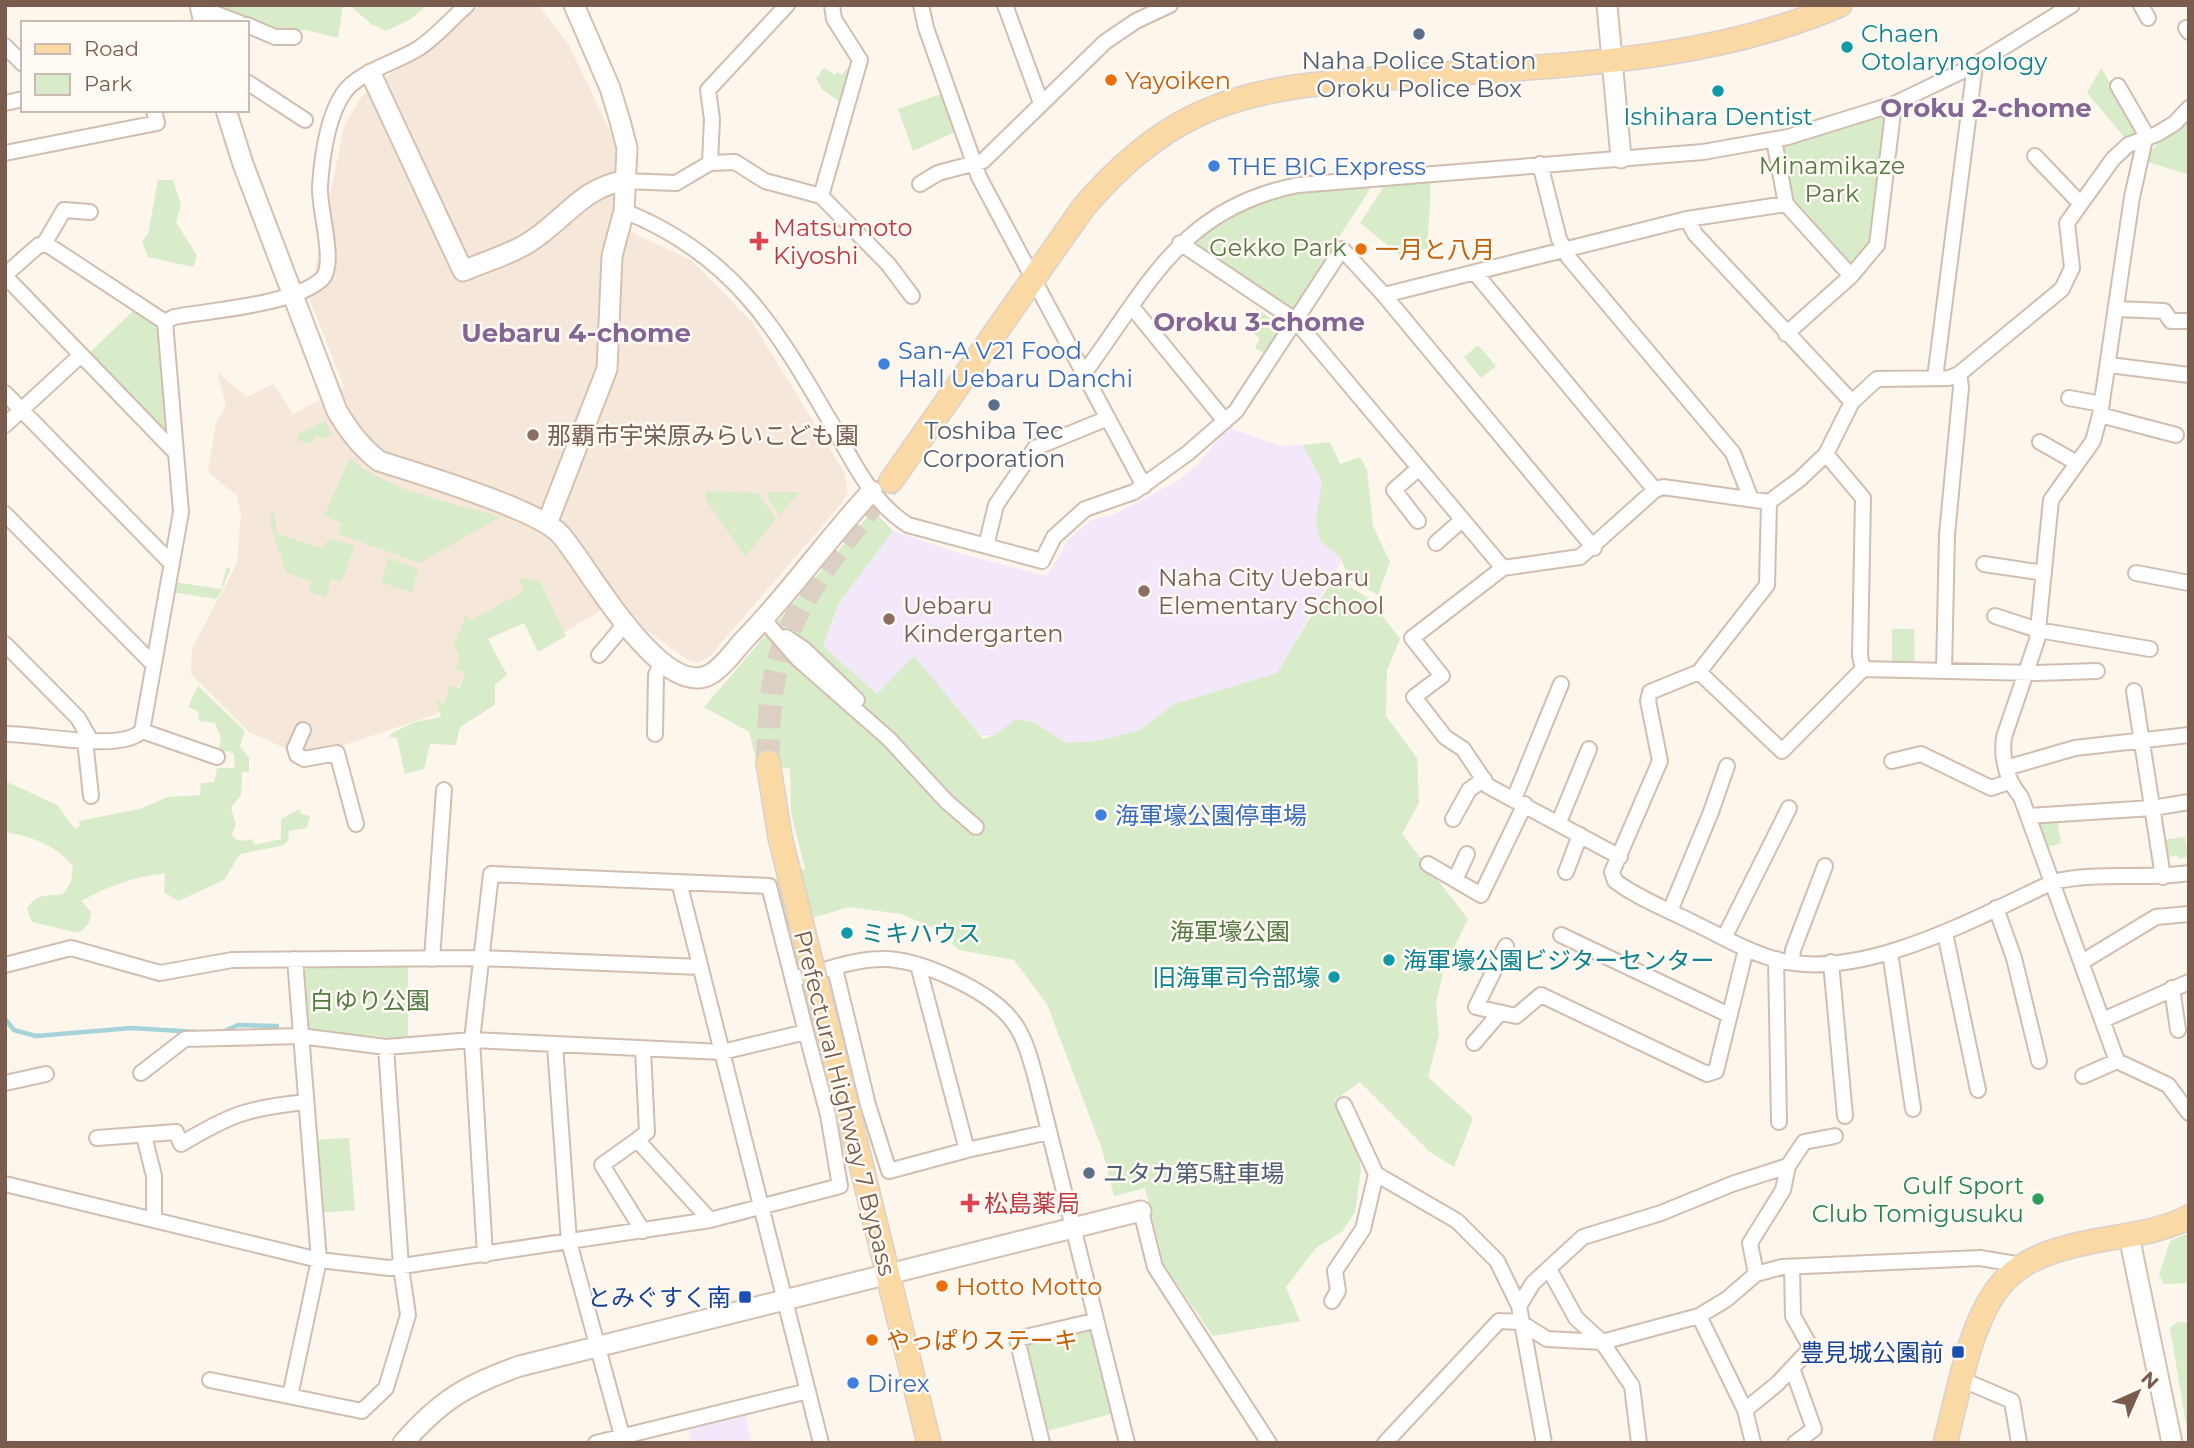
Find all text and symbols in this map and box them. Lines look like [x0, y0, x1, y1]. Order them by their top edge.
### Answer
place label: Chaen Otolaryngology [1861, 19, 2047, 76]
legend [21, 21, 248, 112]
marker: Naha Police Station Oroku Police Box [1411, 26, 1427, 42]
text: Road [84, 36, 139, 61]
marker: Chaen Otolaryngology [1839, 39, 1855, 55]
place label: Naha Police Station Oroku Police Box [1302, 46, 1536, 103]
place label: Yayoiken [1125, 66, 1231, 95]
text: Park [84, 71, 132, 96]
marker: Yayoiken [1103, 72, 1119, 88]
marker: Ishihara Dentist [1710, 83, 1726, 99]
district label: Oroku 2-chome [1880, 92, 2092, 124]
place label: Ishihara Dentist [1623, 102, 1813, 131]
park label: Minamikaze Park [1759, 151, 1905, 208]
place label: THE BIG Express [1228, 152, 1426, 181]
marker: THE BIG Express [1206, 158, 1222, 174]
place label: Matsumoto Kiyoshi [773, 213, 913, 270]
marker: Matsumoto Kiyoshi [751, 233, 767, 249]
park label: Gekko Park [1209, 233, 1347, 262]
place label: 一月と八月 [1375, 235, 1495, 264]
marker: 一月と八月 [1353, 241, 1369, 257]
district label: Oroku 3-chome [1153, 306, 1365, 338]
district label: Uebaru 4-chome [461, 317, 691, 349]
place label: San-A V21 Food Hall Uebaru Danchi [898, 336, 1133, 393]
marker: San-A V21 Food Hall Uebaru Danchi [876, 356, 892, 372]
marker: Toshiba Tec Corporation [986, 397, 1002, 413]
place label: Toshiba Tec Corporation [923, 416, 1065, 473]
place label: 那覇市宇栄原みらいこども園 [547, 421, 859, 450]
marker: 那覇市宇栄原みらいこども園 [525, 427, 541, 443]
place label: Naha City Uebaru Elementary School [1158, 563, 1384, 620]
marker: Naha City Uebaru Elementary School [1136, 583, 1152, 599]
place label: Uebaru Kindergarten [903, 591, 1063, 648]
marker: Uebaru Kindergarten [881, 611, 897, 627]
place label: 海軍壕公園停車場 [1115, 801, 1307, 830]
marker: 海軍壕公園停車場 [1093, 807, 1109, 823]
park label: 海軍壕公園 [1170, 917, 1290, 946]
place label: ミキハウス [861, 919, 981, 948]
marker: ミキハウス [839, 925, 855, 941]
street label: Prefectural Highway 7 Bypass [788, 927, 902, 1279]
place label: 海軍壕公園ビジターセンター [1403, 946, 1715, 975]
marker: 海軍壕公園ビジターセンター [1381, 952, 1397, 968]
place label: 旧海軍司令部壕 [1152, 963, 1320, 992]
marker: 旧海軍司令部壕 [1326, 969, 1342, 985]
park label: 白ゆり公園 [310, 986, 430, 1015]
place label: ユタカ第5駐車場 [1103, 1159, 1285, 1188]
marker: ユタカ第5駐車場 [1081, 1165, 1097, 1181]
place label: Gulf Sport Club Tomigusuku [1812, 1171, 2024, 1228]
place label: 松島薬局 [984, 1189, 1080, 1218]
marker: Gulf Sport Club Tomigusuku [2030, 1191, 2046, 1207]
marker: 松島薬局 [962, 1195, 978, 1211]
place label: Hotto Motto [956, 1272, 1102, 1301]
marker: Hotto Motto [934, 1278, 950, 1294]
place label: とみぐすく南 [587, 1283, 731, 1312]
marker: とみぐすく南 [737, 1289, 753, 1305]
place label: やっぱりステーキ [886, 1326, 1078, 1355]
marker: やっぱりステーキ [864, 1332, 880, 1348]
place label: 豊見城公園前 [1800, 1338, 1944, 1367]
marker: 豊見城公園前 [1950, 1344, 1966, 1360]
north arrow [2103, 1357, 2173, 1427]
text: N [2136, 1367, 2163, 1394]
place label: Direx [867, 1369, 930, 1398]
marker: Direx [845, 1375, 861, 1391]

